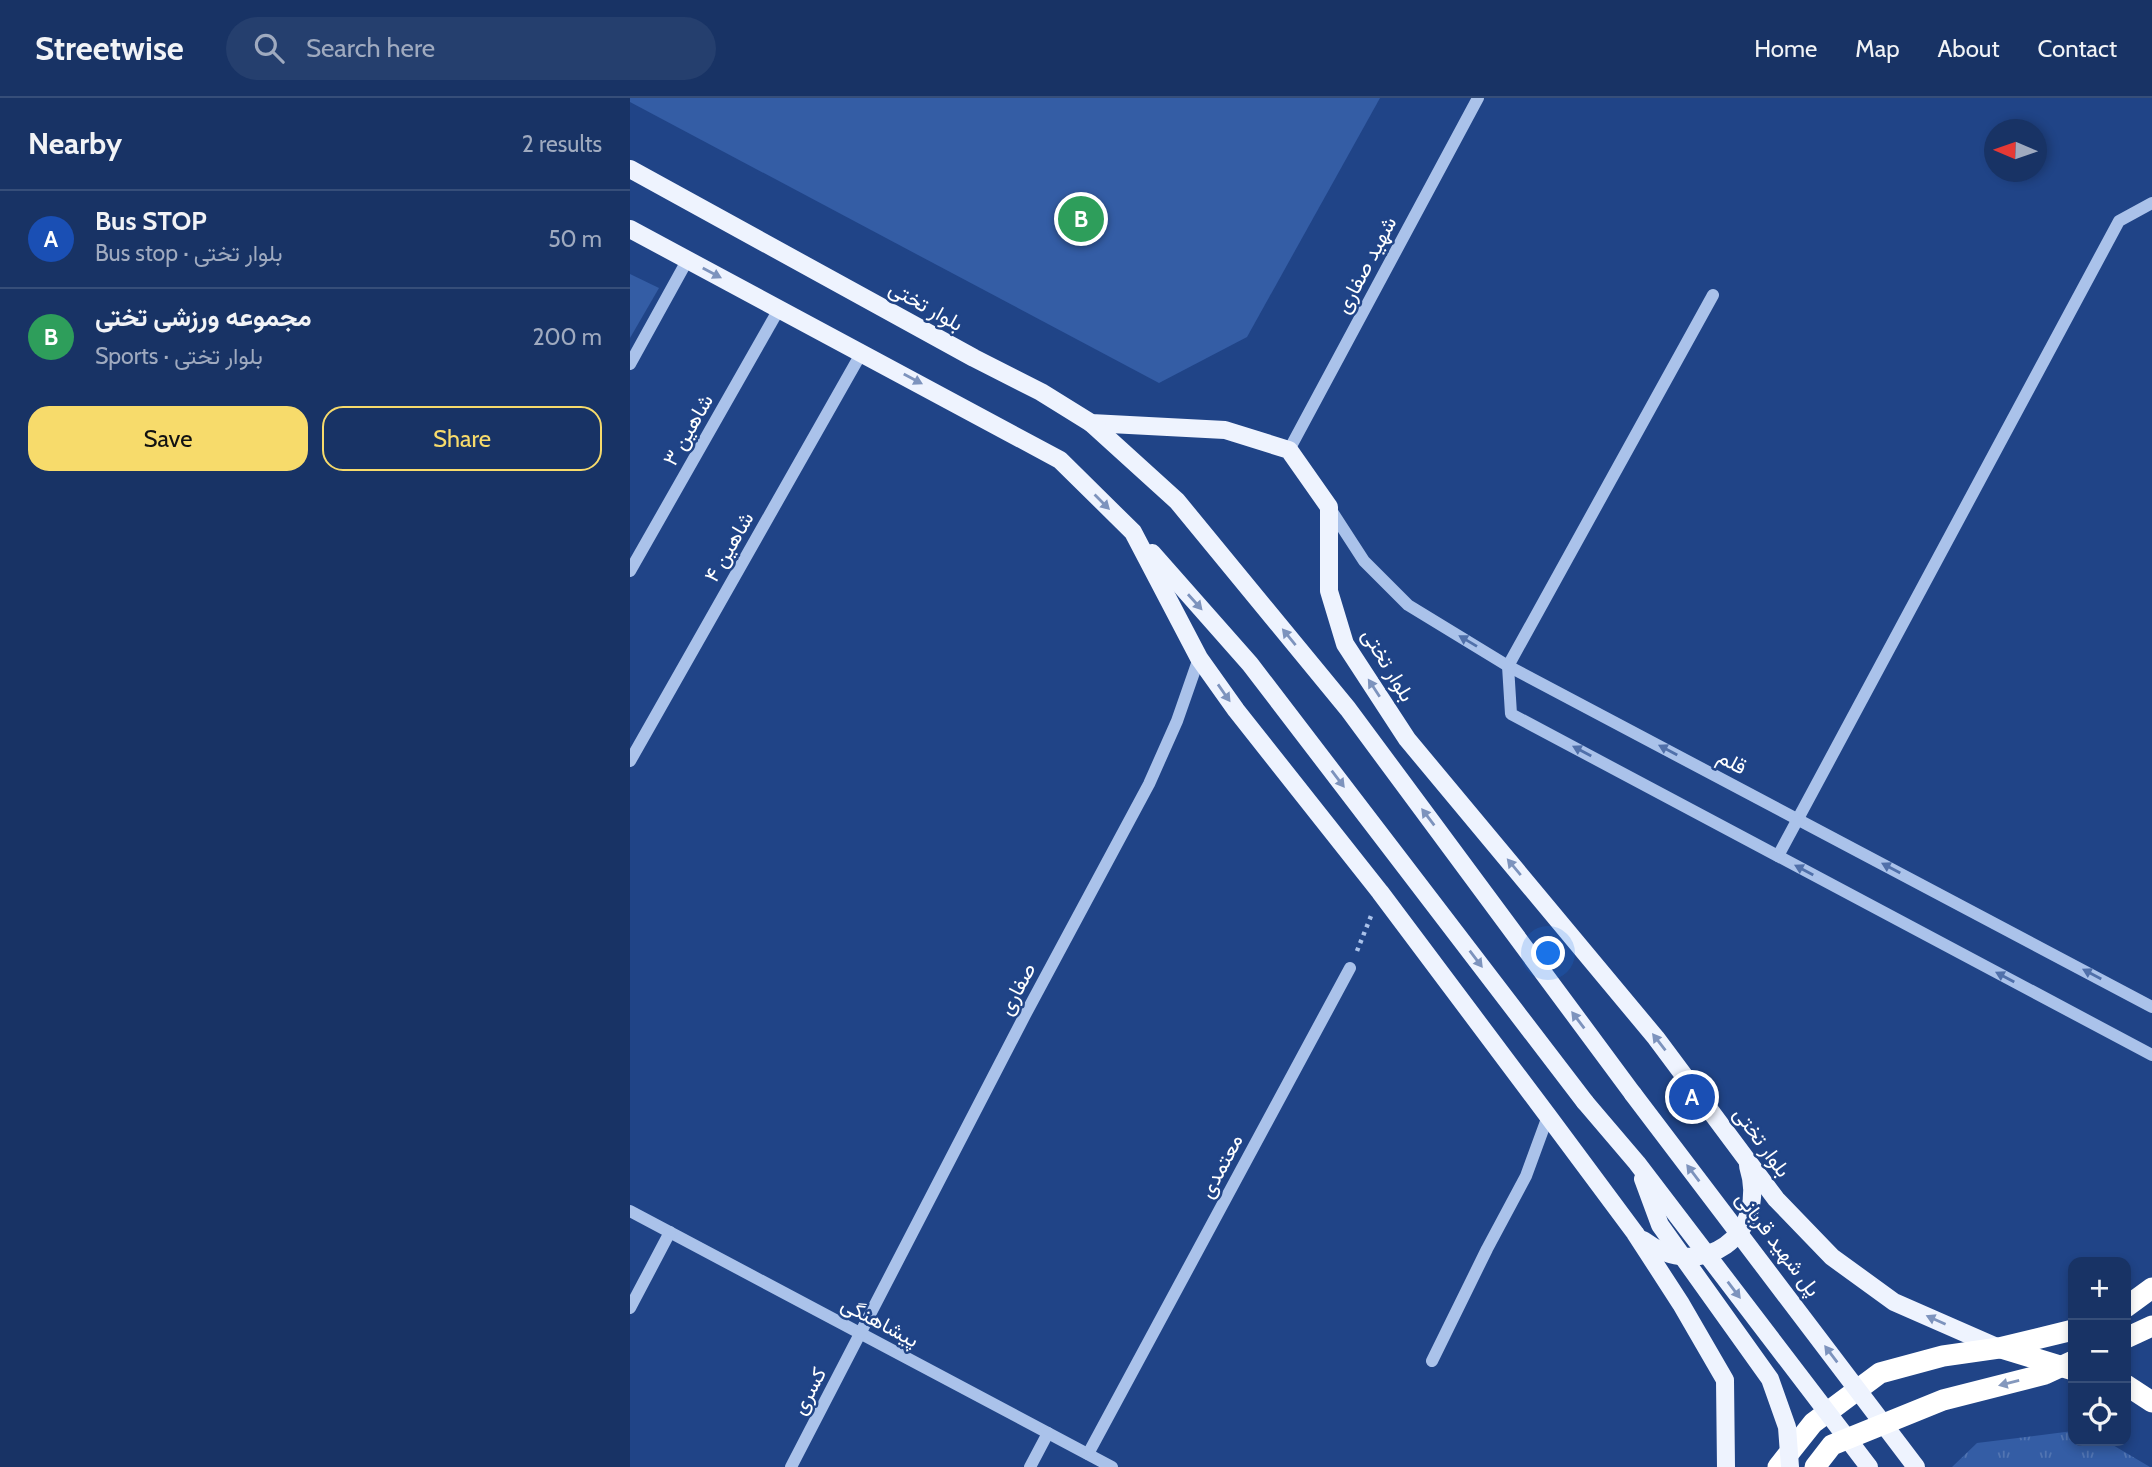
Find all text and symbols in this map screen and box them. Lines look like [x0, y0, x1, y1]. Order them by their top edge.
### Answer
search box [226, 17, 716, 80]
text: Streetwise [35, 28, 184, 68]
icon: search [250, 29, 288, 67]
text: Search here [306, 32, 435, 64]
text: Home [1754, 34, 1817, 63]
text: Map [1855, 34, 1900, 63]
text: About [1938, 34, 2000, 63]
text: Contact [2038, 34, 2117, 63]
north arrow [1984, 119, 2047, 182]
text: Nearby [28, 125, 122, 162]
text: 2 results [522, 130, 602, 158]
pin: B [1058, 193, 1104, 245]
text: Bus STOP [95, 205, 207, 237]
street label: شهید صفاری [1330, 212, 1402, 318]
text: A [44, 225, 58, 253]
text: 50 m [548, 225, 602, 253]
text: Bus stop · بلوار تختی [95, 239, 282, 267]
one-way arrow [702, 267, 722, 278]
street label: بلوار تختی [884, 275, 968, 337]
text: مجموعه ورزشی تختی [95, 301, 312, 333]
text: B [44, 323, 58, 351]
text: 200 m [532, 323, 602, 351]
text: Sports · بلوار تختی [95, 342, 263, 370]
one-way arrow [903, 373, 923, 385]
street label: شاهین ۳ [657, 389, 718, 470]
button: Save [28, 406, 308, 471]
button: Share [322, 406, 602, 471]
one-way arrow [1094, 493, 1110, 510]
street label: شاهین ۴ [699, 507, 759, 586]
one-way arrow [1186, 593, 1202, 610]
street label: بلوار تختی [1356, 624, 1420, 706]
one-way arrow [1281, 629, 1296, 647]
one-way arrow [1459, 635, 1478, 648]
one-way arrow [1367, 678, 1380, 698]
one-way arrow [1216, 684, 1230, 702]
one-way arrow [1658, 744, 1678, 756]
street label: قلم [1712, 744, 1751, 781]
one-way arrow [1572, 746, 1592, 757]
one-way arrow [1330, 769, 1345, 787]
one-way arrow [1420, 809, 1435, 827]
one-way arrow [1506, 858, 1521, 876]
one-way arrow [1881, 862, 1901, 874]
one-way arrow [1795, 864, 1814, 876]
your location [1531, 936, 1565, 970]
one-way arrow [1469, 950, 1483, 968]
street label: صفاری [992, 958, 1042, 1020]
one-way arrow [2082, 968, 2102, 980]
one-way arrow [1995, 971, 2015, 982]
one-way arrow [1571, 1010, 1585, 1029]
one-way arrow [1652, 1033, 1666, 1051]
pin: A [1669, 1071, 1715, 1123]
street label: بلوار تختی [1728, 1102, 1796, 1182]
street label: معتمدی [1193, 1130, 1248, 1202]
one-way arrow [1687, 1164, 1701, 1182]
street label: پل شهید قربانی [1729, 1186, 1826, 1302]
map controls [2068, 1257, 2131, 1446]
button: + [2068, 1257, 2131, 1320]
one-way arrow [1726, 1281, 1740, 1299]
street label: پیشاهنگی [836, 1291, 923, 1354]
one-way arrow [1926, 1314, 1946, 1326]
button: − [2068, 1320, 2131, 1383]
one-way arrow [1824, 1345, 1838, 1363]
street label: کسری [786, 1363, 832, 1419]
one-way arrow [1998, 1378, 2020, 1389]
button: locate [2068, 1383, 2131, 1446]

